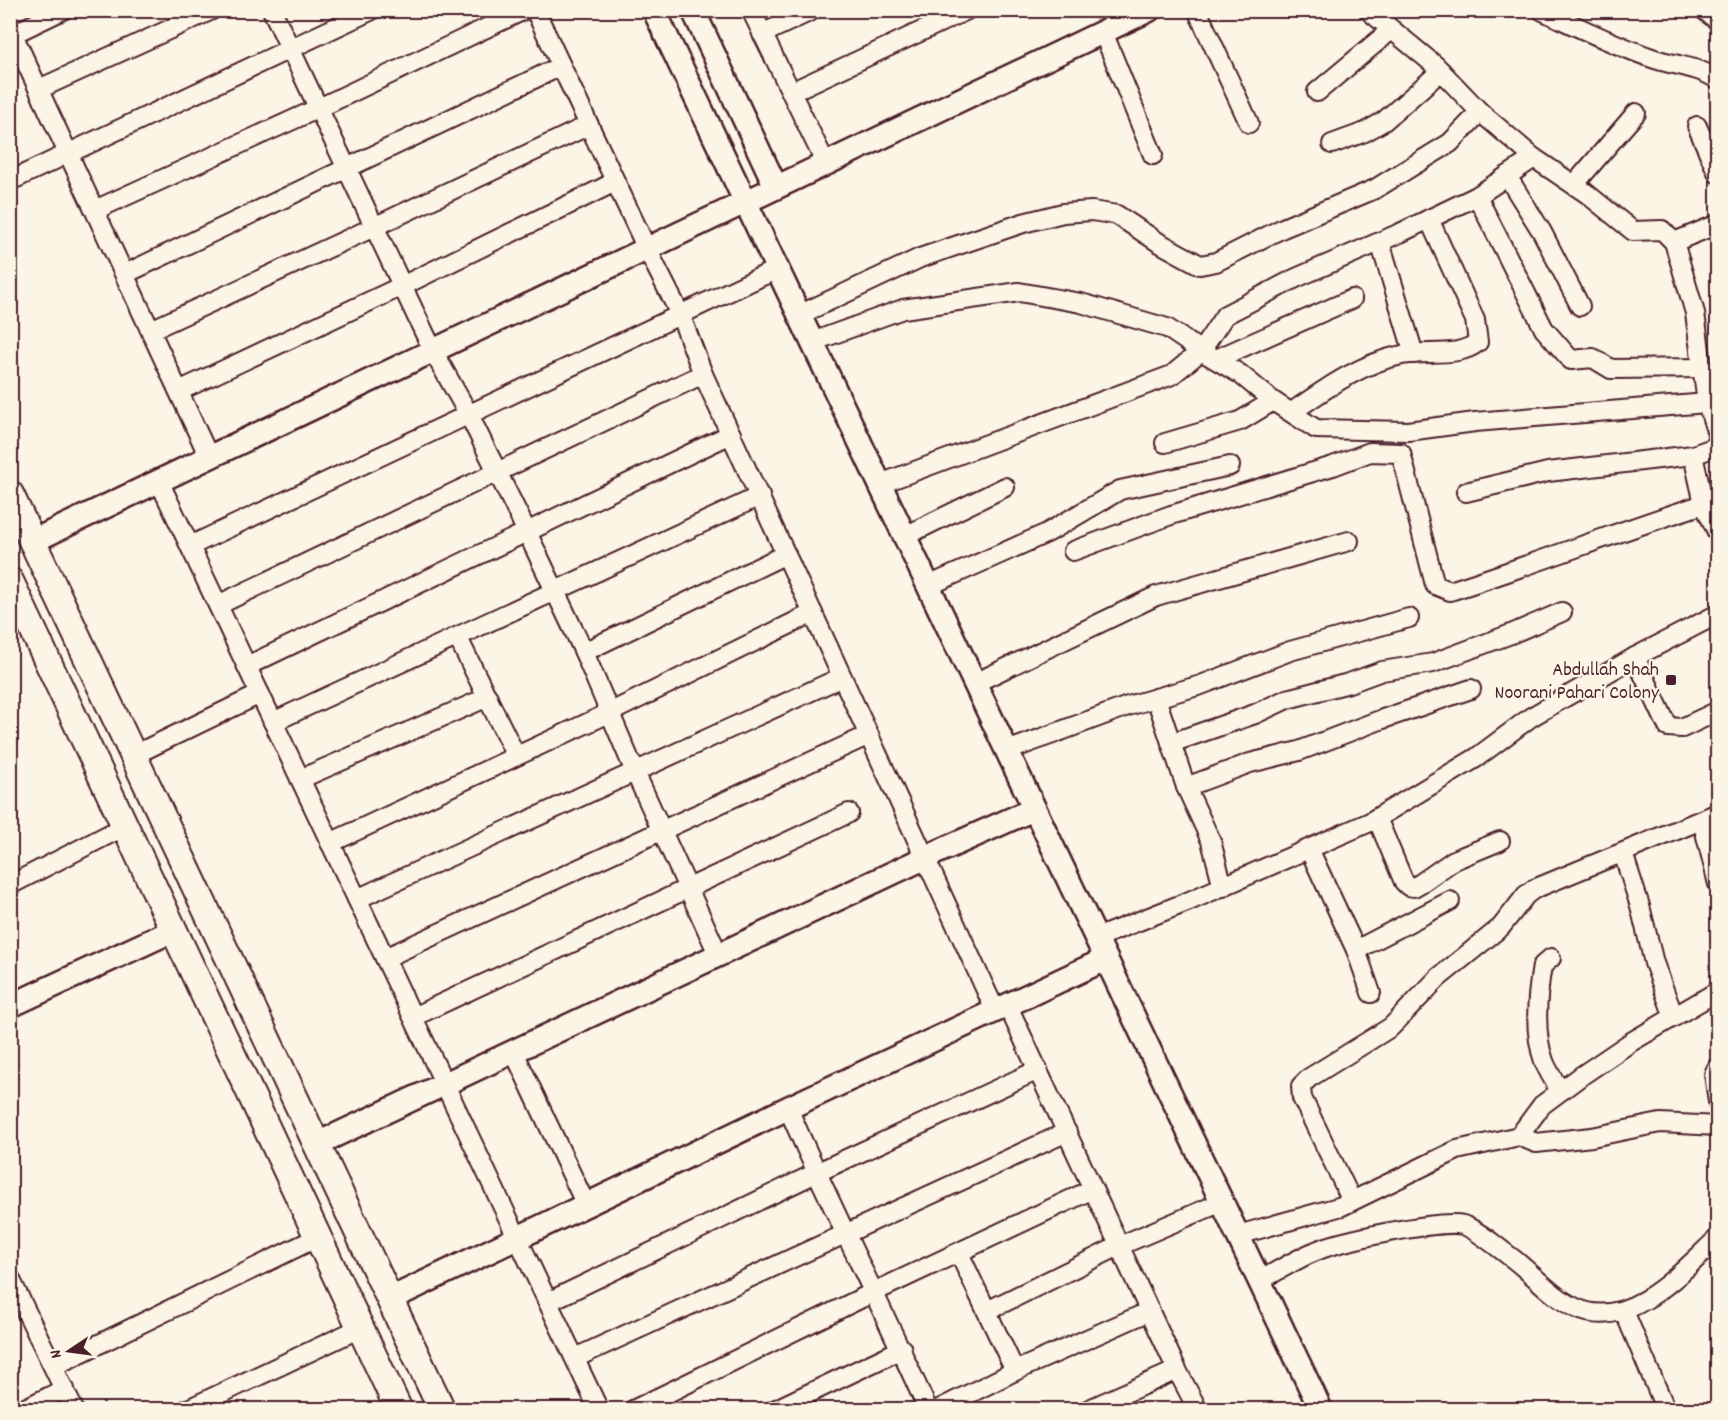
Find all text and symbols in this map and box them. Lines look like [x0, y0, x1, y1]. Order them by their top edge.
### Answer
place label: Abdullah Shah Noorani Pahari Colony [1495, 657, 1660, 708]
marker: Abdullah Shah Noorani Pahari Colony [1664, 673, 1678, 687]
north arrow [39, 1321, 99, 1381]
text: N [45, 1347, 69, 1360]

